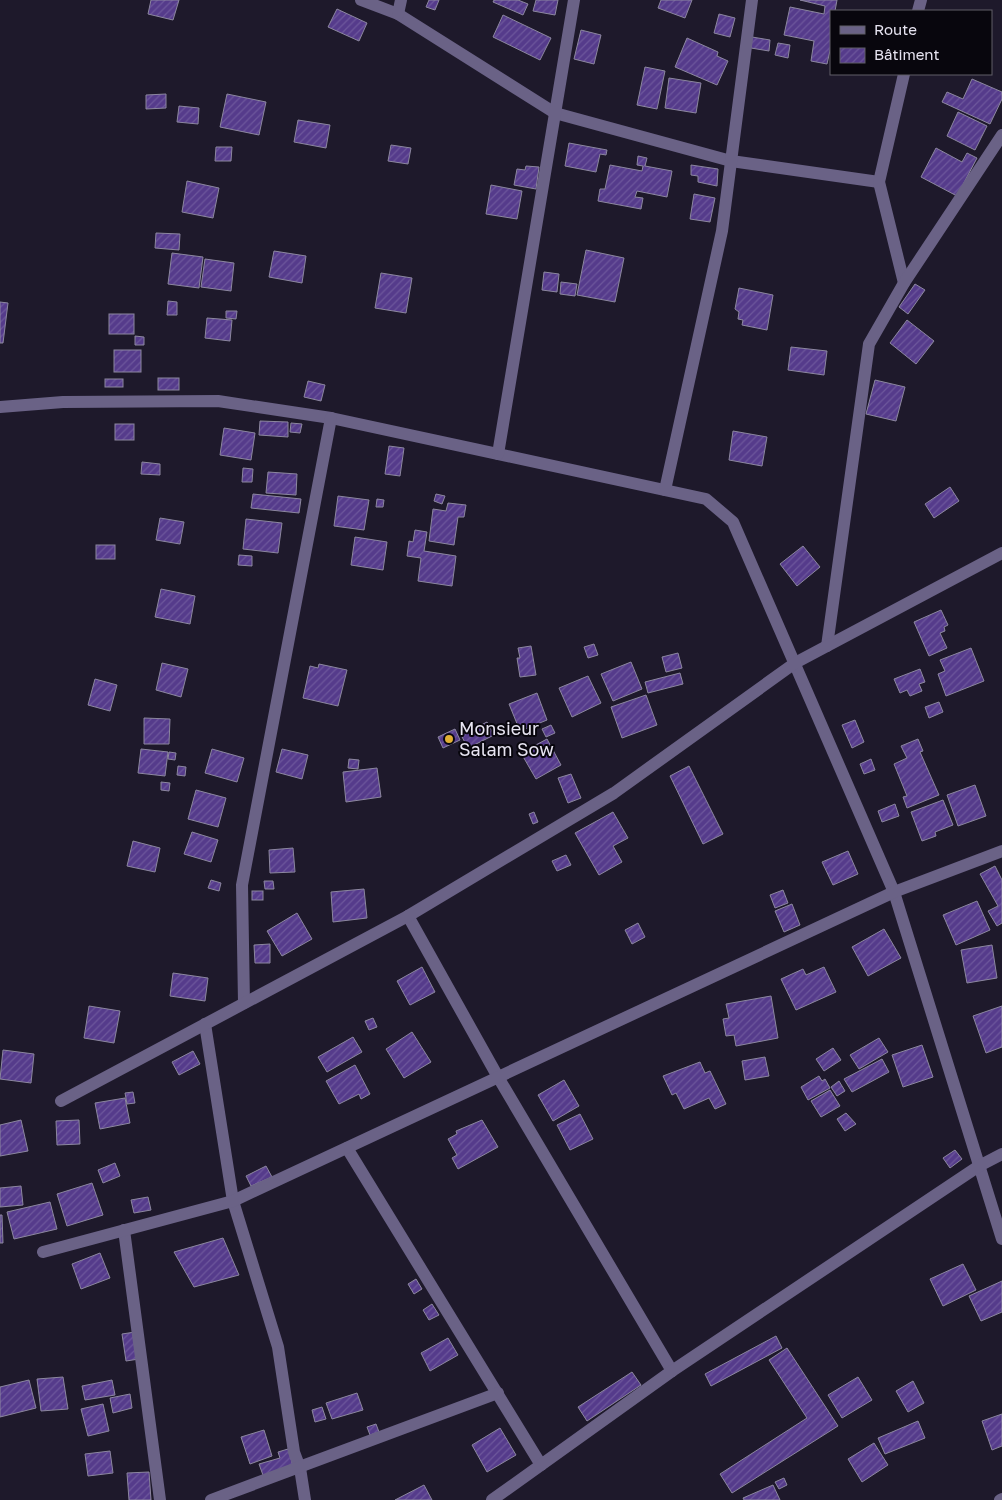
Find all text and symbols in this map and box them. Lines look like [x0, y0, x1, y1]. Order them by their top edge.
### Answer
legend [830, 10, 992, 75]
text: Route [874, 20, 917, 38]
text: Bâtiment [874, 45, 939, 63]
place label: Monsieur Salam Sow [459, 717, 554, 760]
marker: Monsieur Salam Sow [443, 733, 455, 745]

